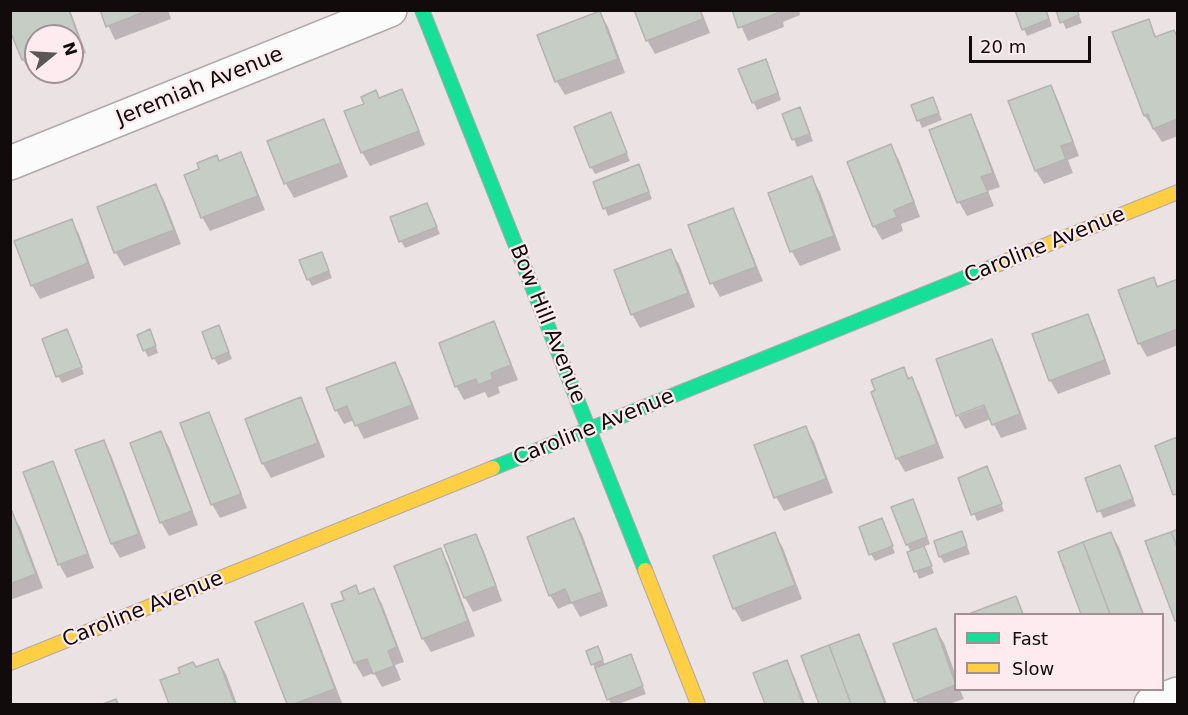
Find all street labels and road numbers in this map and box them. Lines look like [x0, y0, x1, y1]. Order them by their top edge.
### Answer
street label: Jeremiah Avenue [113, 42, 287, 132]
street label: Caroline Avenue [961, 202, 1129, 290]
street label: Bow Hill Avenue [504, 241, 590, 407]
street label: Caroline Avenue [510, 384, 678, 472]
street label: Caroline Avenue [59, 566, 227, 654]

